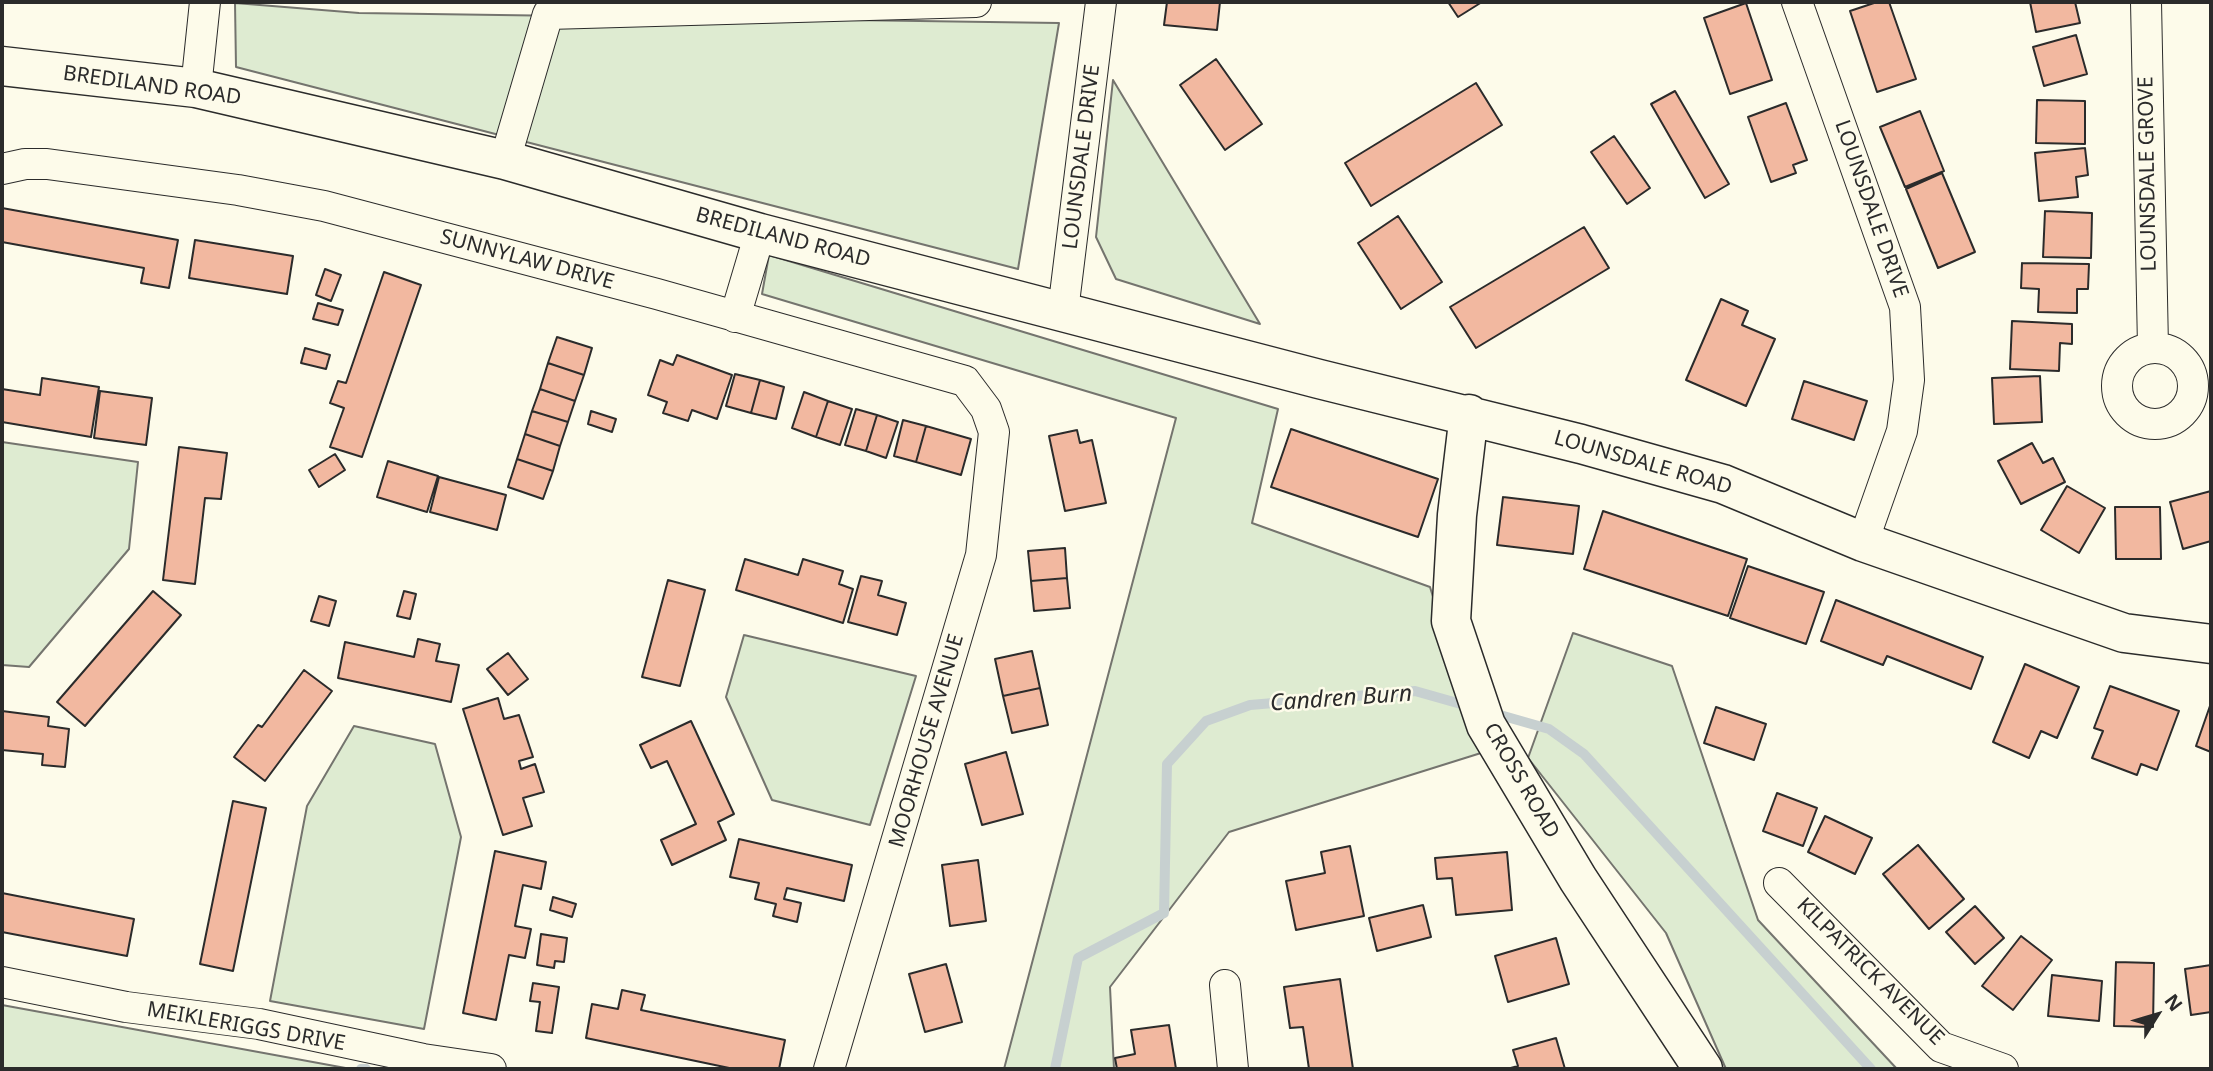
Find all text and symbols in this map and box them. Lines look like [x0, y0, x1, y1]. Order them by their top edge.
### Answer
street label: BREDILAND ROAD [61, 61, 243, 111]
street label: LOUNSDALE DRIVE [1058, 63, 1106, 251]
street label: LOUNSDALE GROVE [2134, 76, 2162, 272]
street label: LOUNSDALE DRIVE [1829, 117, 1913, 301]
street label: BREDILAND ROAD [693, 203, 873, 273]
street label: SUNNYLAW DRIVE [437, 225, 617, 295]
street label: LOUNSDALE ROAD [1551, 426, 1735, 500]
street label: MOORHOUSE AVENUE [884, 631, 970, 851]
water label: Candren Burn [1269, 680, 1413, 718]
street label: CROSS ROAD [1478, 719, 1564, 843]
street label: KILPATRICK AVENUE [1791, 893, 1949, 1051]
north arrow [2122, 980, 2192, 1050]
text: N [2159, 988, 2189, 1016]
street label: MEIKLERIGGS DRIVE [145, 997, 347, 1057]

